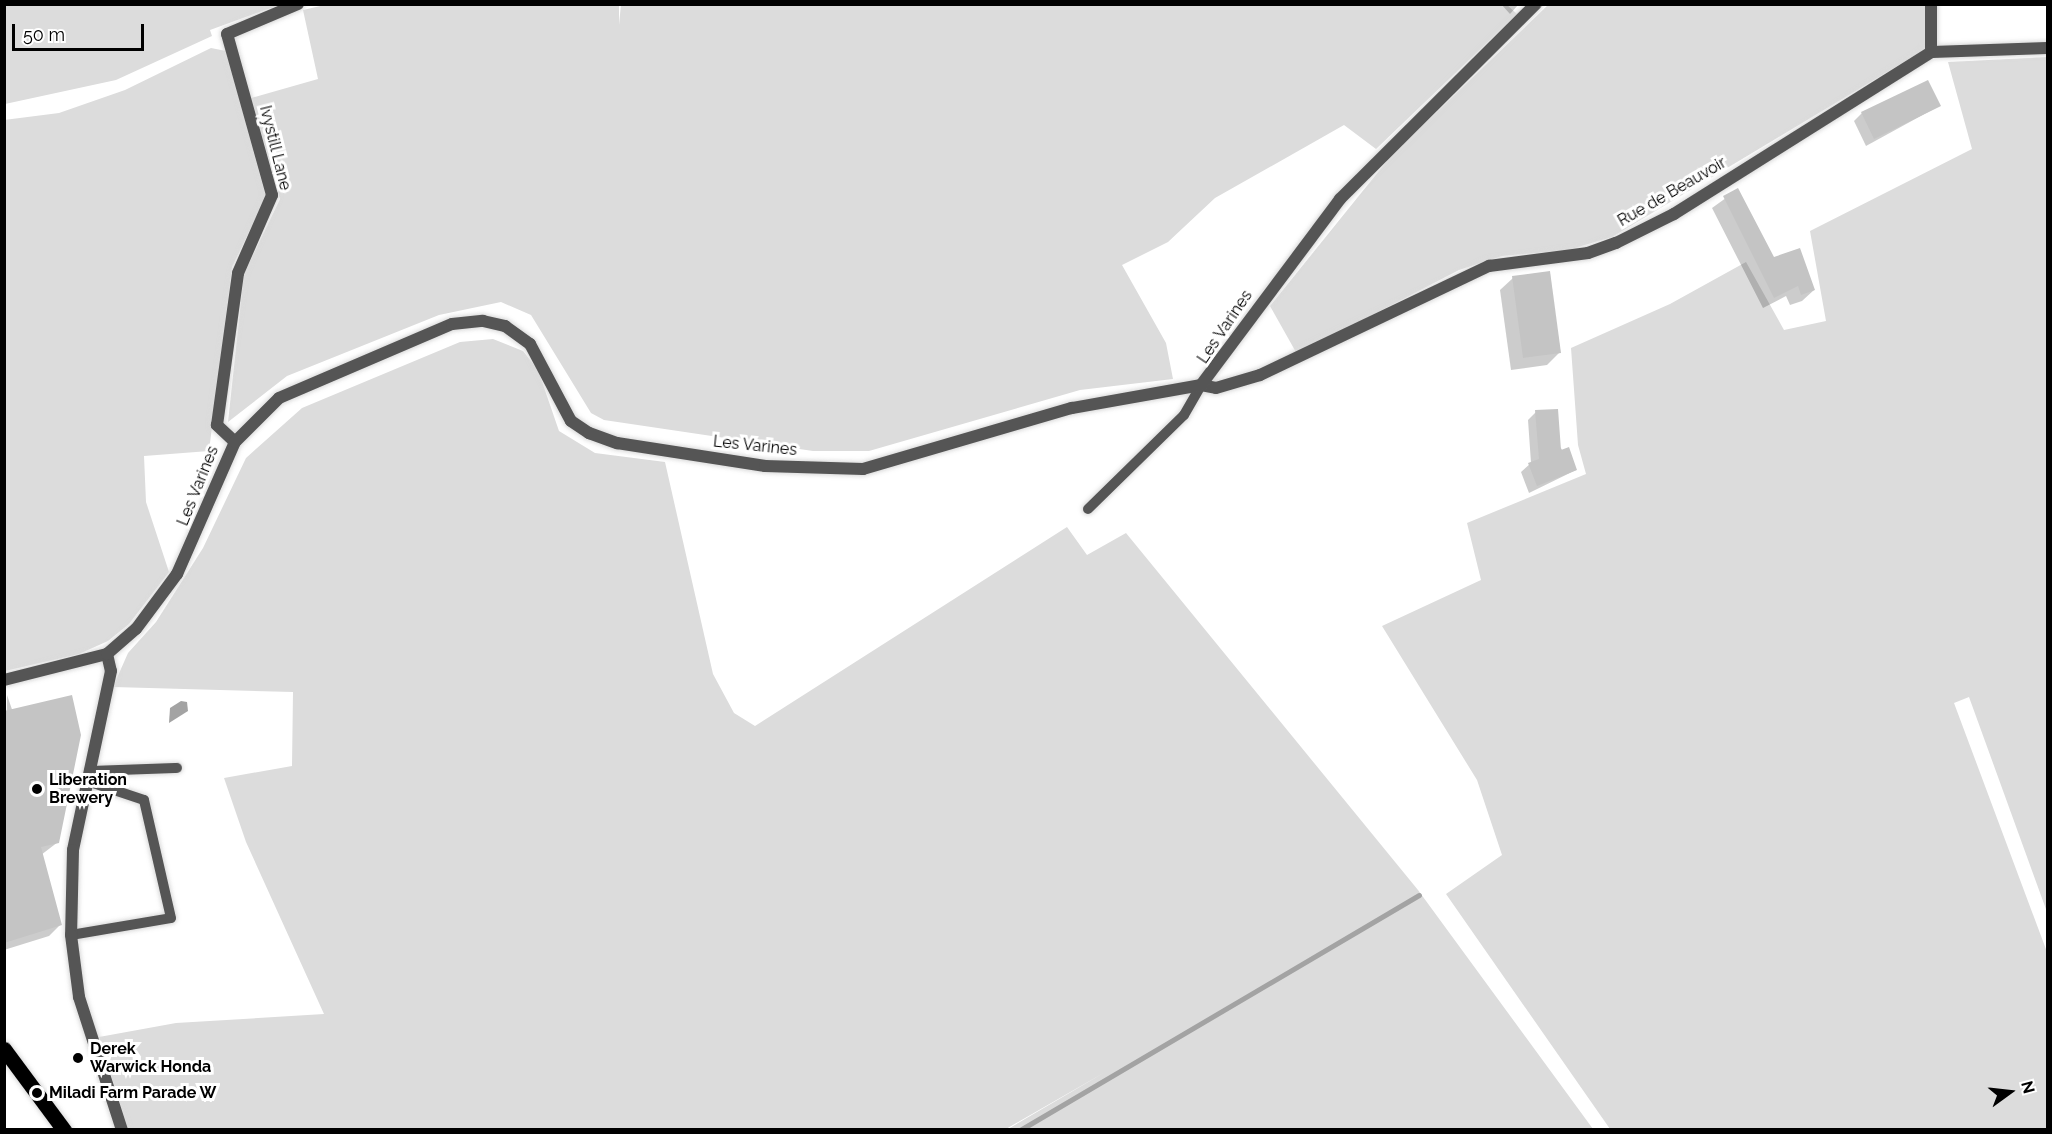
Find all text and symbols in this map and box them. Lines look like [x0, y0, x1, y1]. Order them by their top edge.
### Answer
scale bar [15, 12, 147, 50]
text: 50 m [23, 24, 65, 45]
street label: Ivystill Lane [255, 103, 295, 193]
street label: Rue de Beauvoir [1614, 153, 1730, 231]
street label: Les Varines [1193, 287, 1257, 367]
street label: Les Varines [712, 432, 798, 460]
street label: Les Varines [173, 443, 223, 529]
place label: Liberation Brewery [49, 770, 127, 808]
marker: Liberation Brewery [30, 782, 44, 796]
place label: Derek Warwick Honda [90, 1039, 211, 1077]
marker: Derek Warwick Honda [71, 1051, 85, 1065]
north arrow [1980, 1062, 2040, 1122]
text: N [2017, 1079, 2039, 1096]
place label: Miladi Farm Parade W [49, 1083, 217, 1103]
marker: Miladi Farm Parade W [30, 1086, 44, 1100]

